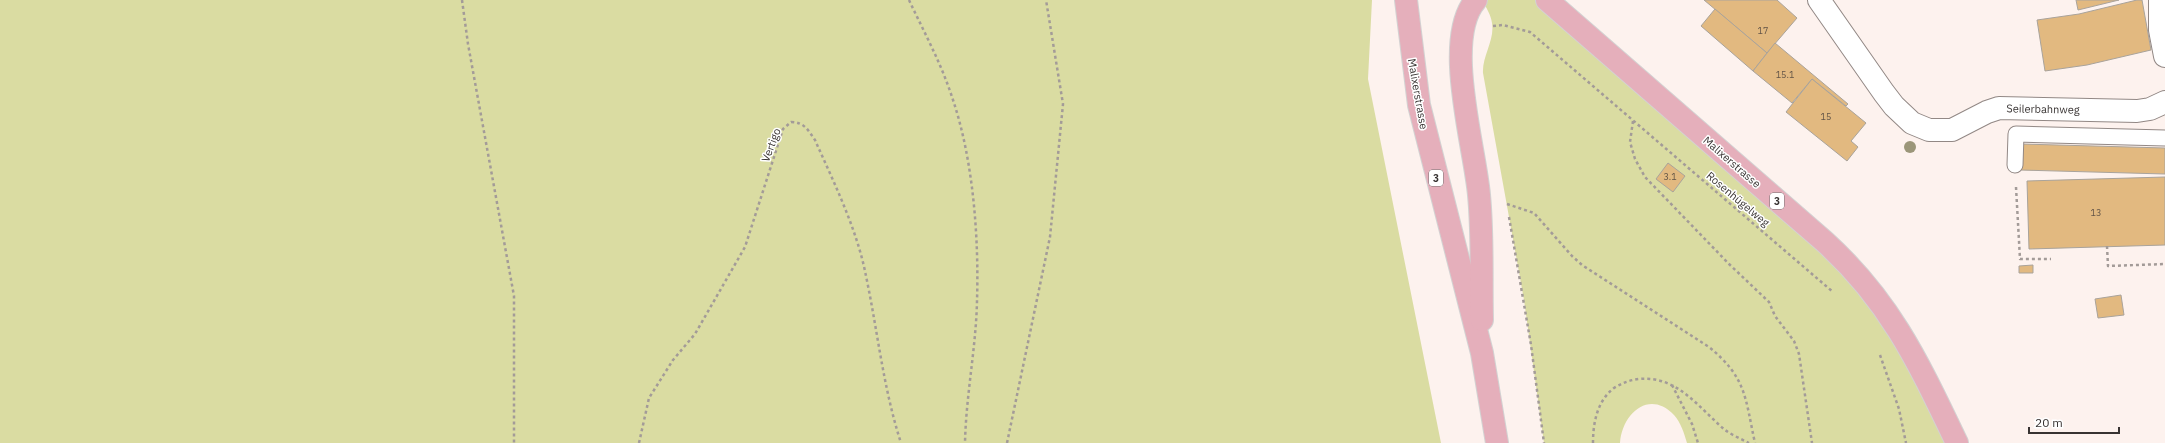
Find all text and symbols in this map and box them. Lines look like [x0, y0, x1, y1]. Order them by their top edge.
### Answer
house number: 17 [1758, 25, 1768, 36]
street label: Malixerstrasse [1405, 57, 1431, 131]
house number: 15.1 [1776, 69, 1794, 80]
street label: Seilerbahnweg [2006, 101, 2080, 117]
house number: 15 [1821, 111, 1831, 122]
street label: Vertigo [758, 126, 784, 164]
street label: Malixerstrasse [1700, 133, 1764, 191]
street label: Rosenhügelweg [1704, 169, 1773, 230]
road number: 3 [1429, 170, 1443, 186]
house number: 3.1 [1663, 171, 1677, 182]
road number: 3 [1770, 193, 1784, 209]
house number: 13 [2091, 207, 2101, 218]
scale bar [2029, 409, 2119, 435]
text: 20 m [2035, 415, 2063, 430]

